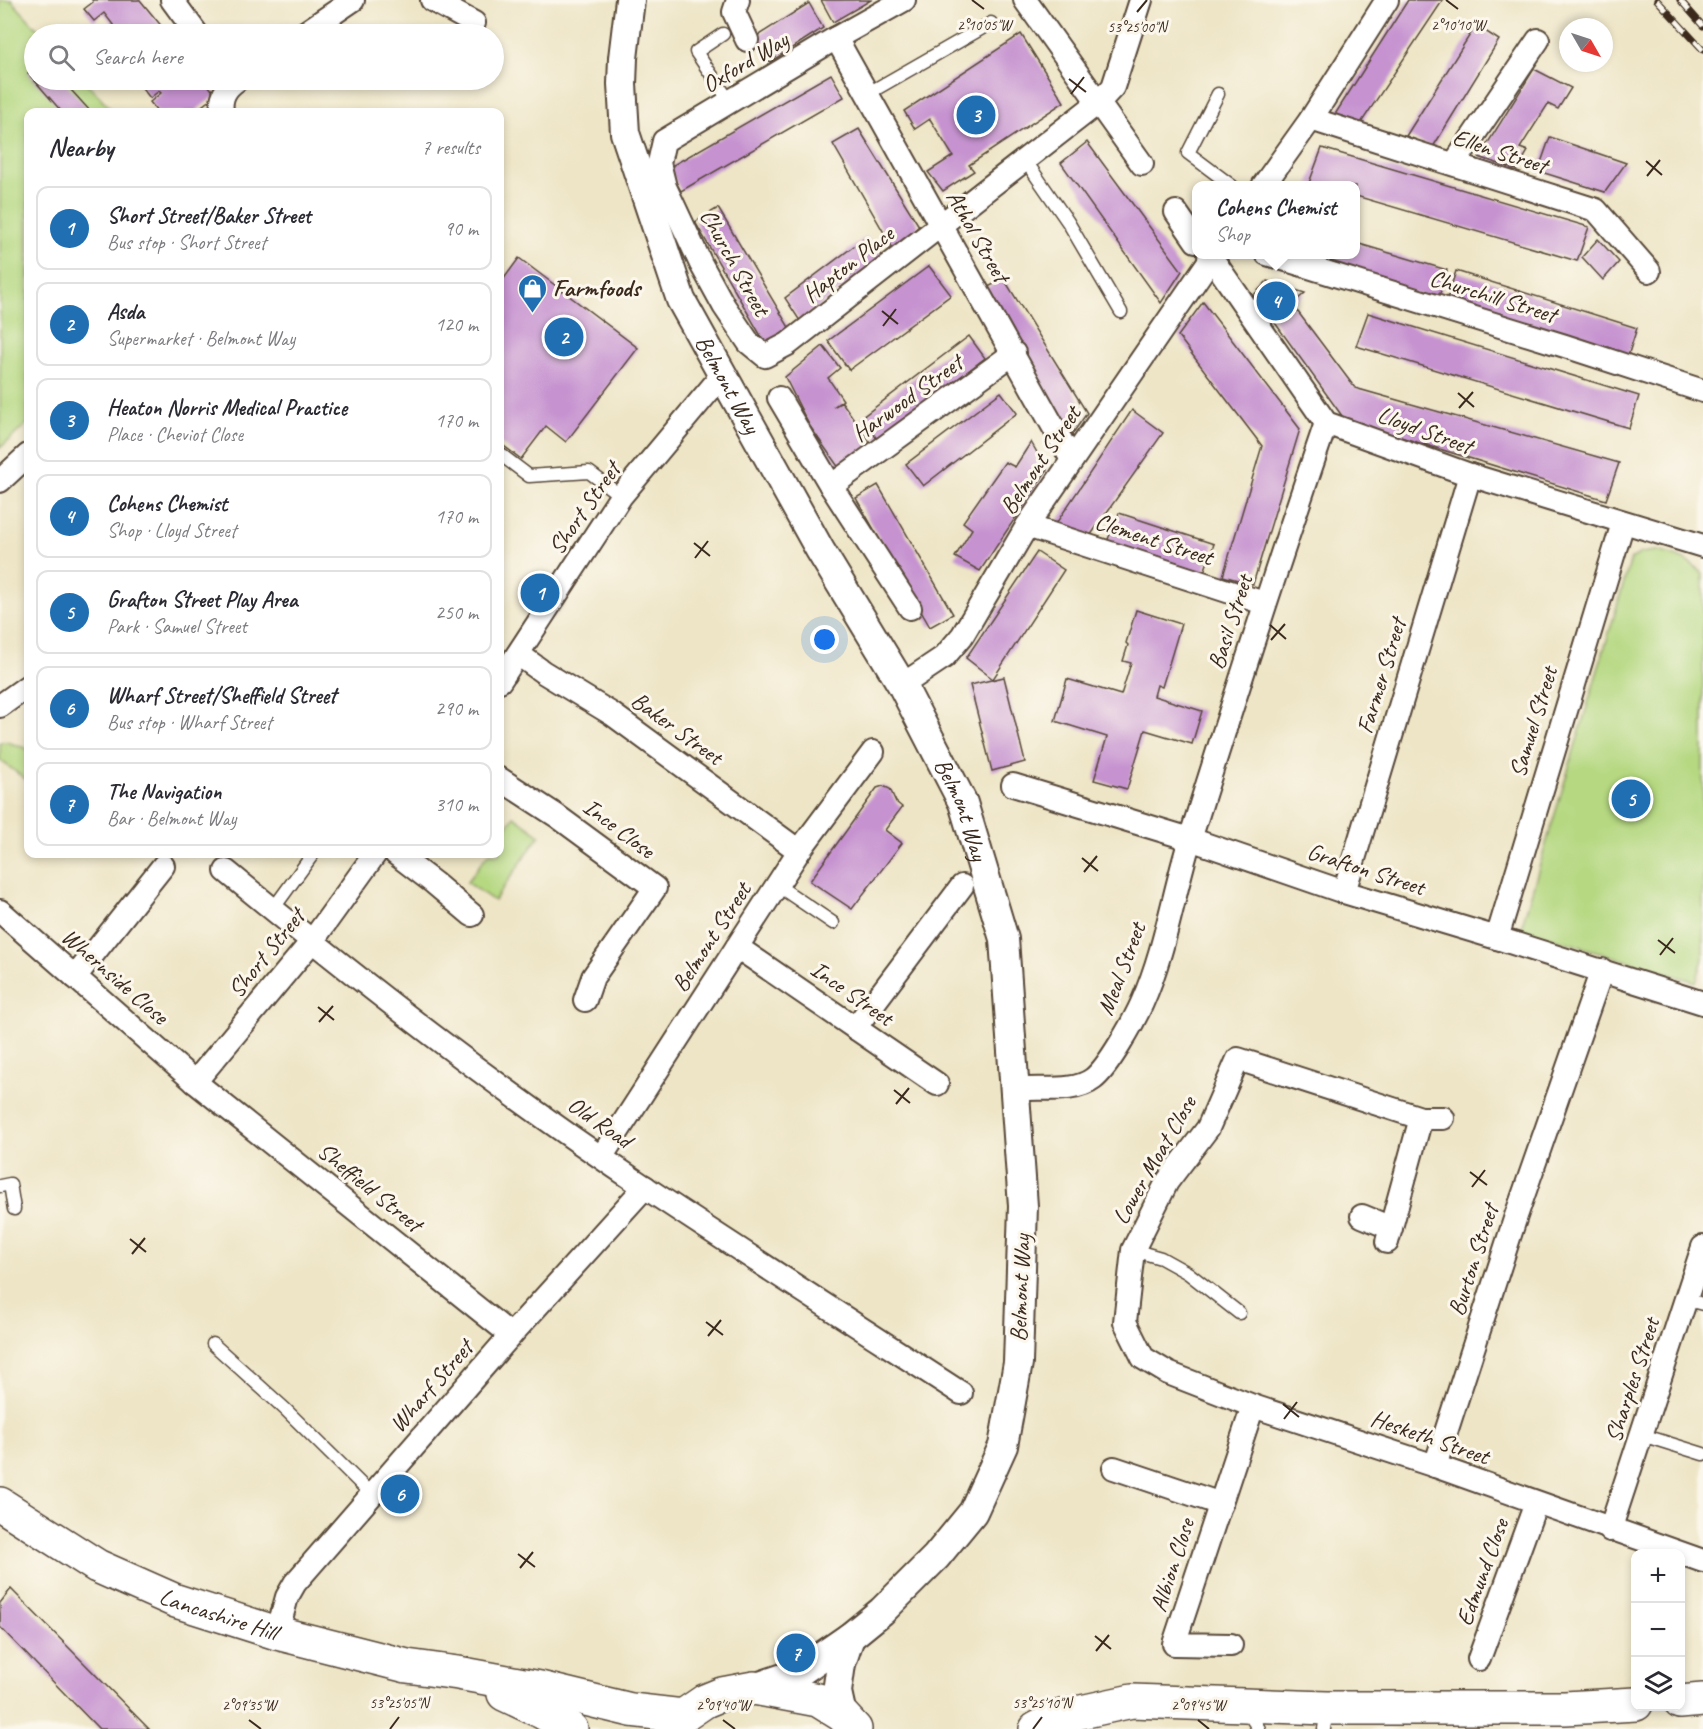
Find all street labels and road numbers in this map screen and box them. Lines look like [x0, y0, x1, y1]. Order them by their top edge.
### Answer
street label: Oxford Way [696, 24, 795, 99]
street label: Ellen Street [1449, 122, 1554, 181]
street label: Athol Street [940, 185, 1018, 290]
street label: Church Street [693, 203, 778, 323]
street label: Hapton Place [796, 218, 901, 309]
street label: Churchill Street [1426, 263, 1563, 330]
street label: Belmont Way [689, 330, 768, 440]
street label: Harwood Street [846, 346, 971, 448]
street label: Belmont Street [993, 398, 1088, 520]
street label: Lloyd Street [1374, 399, 1479, 462]
street label: Short Street [541, 454, 628, 560]
street label: Clement Street [1091, 506, 1219, 573]
street label: Basil Street [1201, 569, 1260, 673]
street label: Farmer Street [1349, 612, 1414, 737]
street label: Samuel Street [1502, 661, 1565, 781]
street label: Baker Street [625, 685, 730, 772]
street label: Belmont Way [927, 753, 995, 866]
street label: Ince Close [577, 791, 663, 866]
street label: Grafton Street [1304, 836, 1430, 903]
street label: Belmont Street [665, 875, 758, 997]
street label: Short Street [221, 900, 313, 1004]
street label: Meal Street [1090, 917, 1153, 1019]
street label: Whernside Close [55, 921, 176, 1032]
street label: Ince Street [805, 954, 901, 1033]
street label: Old Road [562, 1089, 641, 1157]
street label: Lower Moat Close [1105, 1089, 1204, 1230]
street label: Sheffield Street [312, 1136, 431, 1240]
street label: Burton Street [1441, 1198, 1506, 1319]
street label: Belmont Way [1003, 1232, 1037, 1342]
street label: Sharples Street [1598, 1312, 1667, 1446]
street label: Wharf Street [383, 1331, 481, 1438]
street label: Hesketh Street [1367, 1403, 1495, 1472]
street label: Edmund Close [1449, 1512, 1516, 1630]
street label: Albion Close [1143, 1513, 1202, 1615]
street label: Lancashire Hill [155, 1581, 285, 1648]

